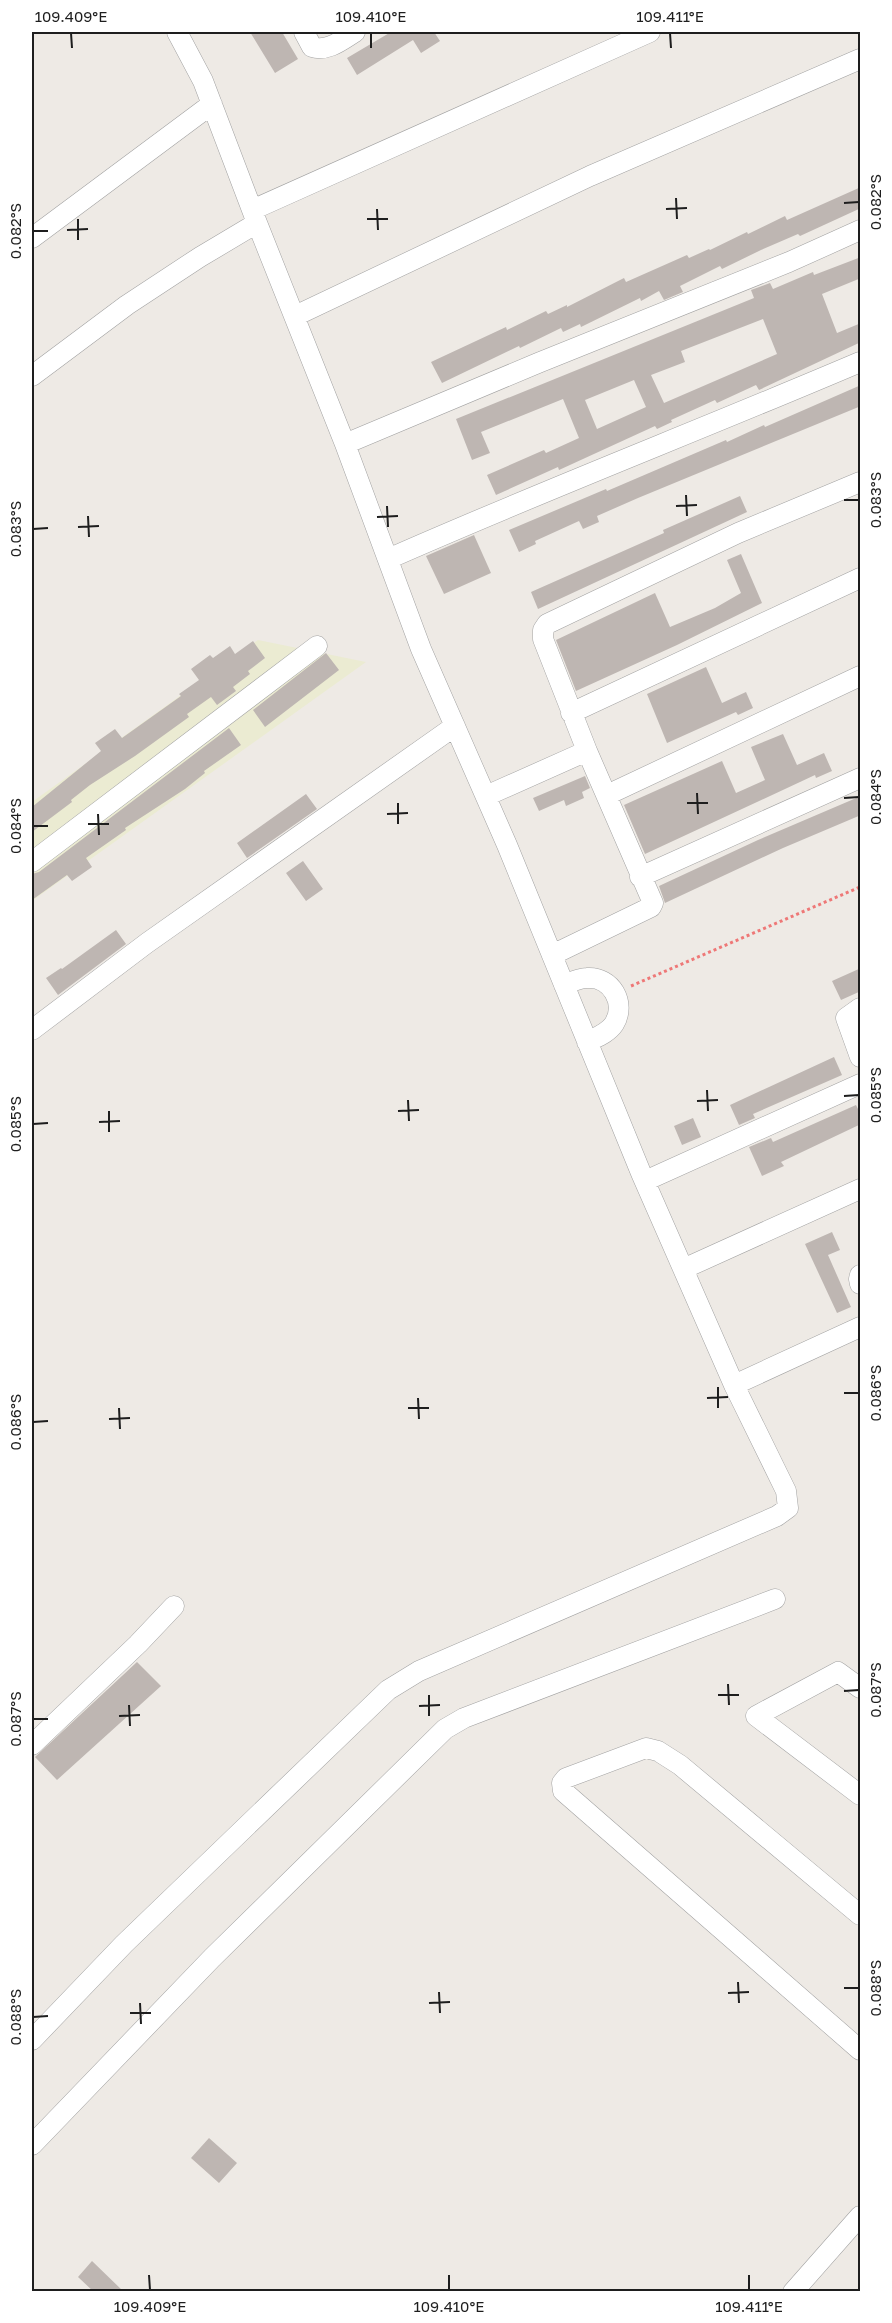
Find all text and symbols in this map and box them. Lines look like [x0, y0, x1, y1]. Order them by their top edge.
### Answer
text: 109.409°E [35, 7, 107, 25]
text: 109.410°E [336, 7, 406, 25]
text: 109.411°E [636, 7, 704, 25]
text: 0.082°S [866, 174, 884, 230]
text: 0.082°S [6, 203, 24, 259]
text: 0.083°S [866, 472, 884, 528]
text: 0.083°S [6, 501, 24, 557]
text: 0.084°S [866, 769, 884, 825]
text: 0.084°S [6, 798, 24, 854]
text: 0.085°S [866, 1067, 884, 1123]
text: 0.085°S [6, 1096, 24, 1152]
text: 0.086°S [866, 1365, 884, 1421]
text: 0.086°S [6, 1394, 24, 1450]
text: 0.087°S [866, 1662, 884, 1718]
text: 0.087°S [6, 1691, 24, 1747]
text: 0.088°S [866, 1960, 884, 2016]
text: 0.088°S [6, 1989, 24, 2045]
text: 109.409°E [114, 2297, 186, 2315]
text: 109.410°E [414, 2297, 484, 2315]
text: 109.411°E [715, 2297, 783, 2315]

